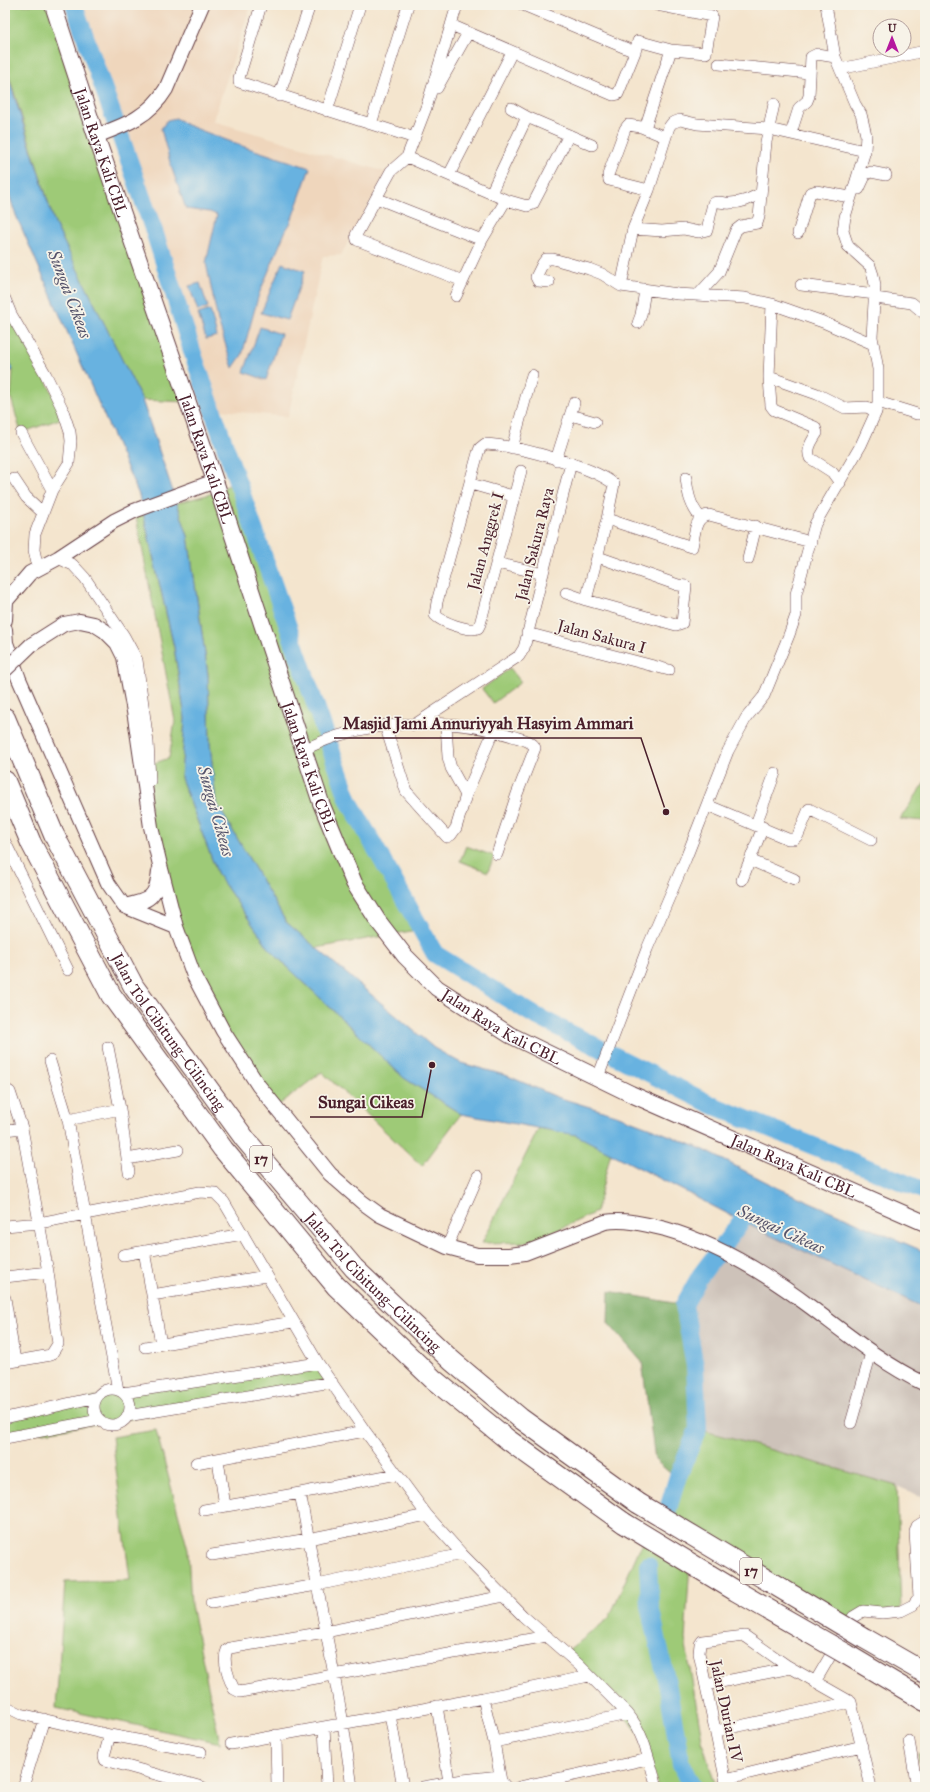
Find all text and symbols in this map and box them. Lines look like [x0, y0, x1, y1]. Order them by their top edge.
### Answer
north arrow [872, 18, 912, 58]
text: U [888, 22, 897, 35]
street label: Jalan Raya Kali CBL [69, 83, 132, 219]
water label: Sungai Cikeas [43, 246, 96, 342]
street label: Jalan Raya Kali CBL [174, 390, 237, 526]
street label: Jalan Sakura Raya [511, 485, 559, 605]
street label: Jalan Anggrek I [463, 490, 509, 594]
street label: Jalan Sakura I [553, 615, 648, 658]
street label: Jalan Raya Kali CBL [277, 697, 340, 834]
callout: Masjid Jami Annuriyyah Hasyim Ammari [334, 709, 641, 738]
text: Masjid Jami Annuriyyah Hasyim Ammari [343, 713, 634, 734]
water label: Sungai Cikeas [192, 762, 239, 860]
street label: Jalan Tol Cibitung–Cilincing [106, 948, 230, 1115]
street label: Jalan Raya Kali CBL [436, 984, 564, 1069]
callout: Sungai Cikeas [310, 1088, 422, 1117]
text: Sungai Cikeas [318, 1092, 414, 1113]
street label: Jalan Raya Kali CBL [726, 1129, 859, 1202]
road number: 17 [250, 1146, 272, 1172]
water label: Sungai Cikeas [733, 1200, 828, 1259]
street label: Jalan Tol Cibitung–Cilincing [299, 1207, 446, 1357]
road number: 17 [740, 1558, 762, 1584]
street label: Jalan Durian IV [705, 1656, 747, 1765]

